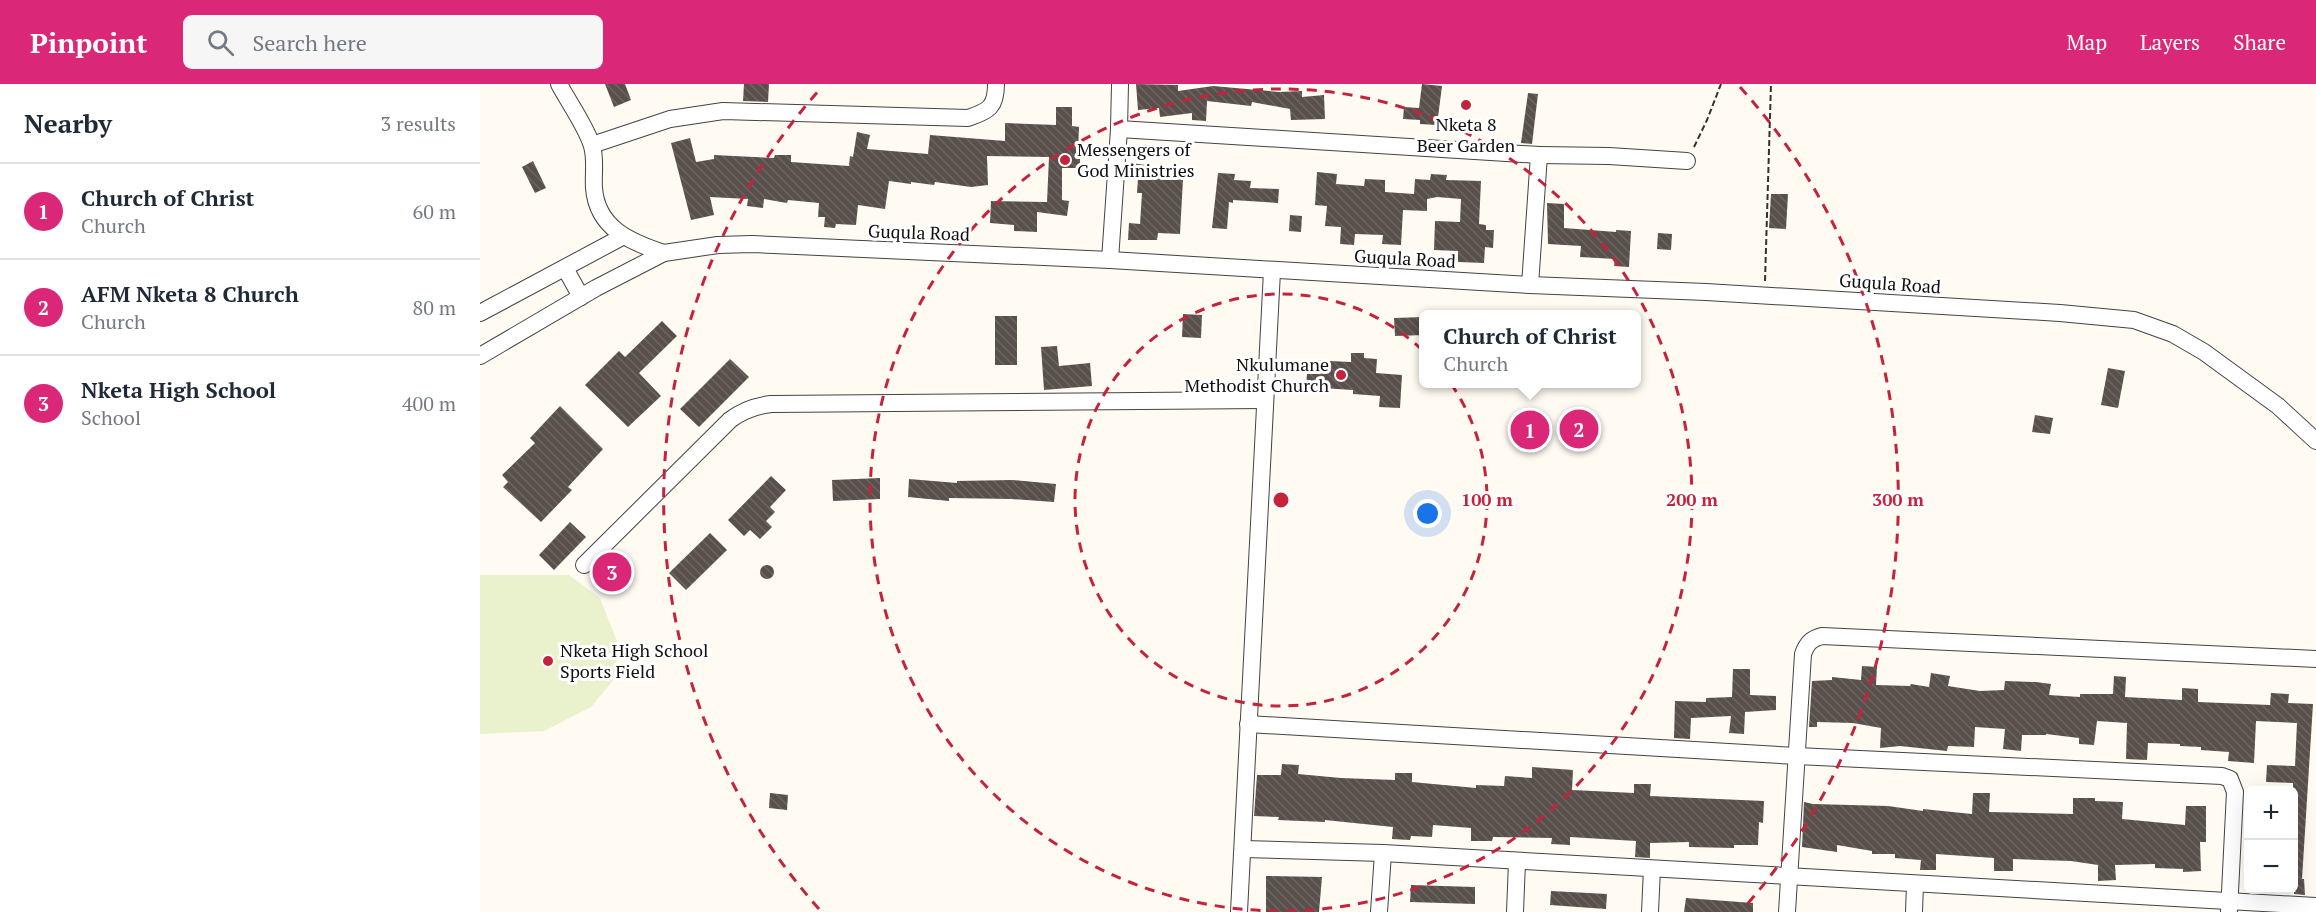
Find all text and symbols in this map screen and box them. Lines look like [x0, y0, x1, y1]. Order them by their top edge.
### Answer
search box [183, 15, 603, 69]
text: Pinpoint [30, 24, 147, 61]
icon: search [204, 26, 237, 59]
text: Search here [252, 28, 367, 57]
text: Map [2066, 28, 2107, 56]
text: Layers [2140, 28, 2200, 56]
text: Share [2233, 28, 2286, 56]
marker: Nketa 8 Beer Garden [1459, 98, 1473, 112]
text: Nearby [24, 106, 112, 140]
text: 3 results [381, 110, 456, 137]
place label: Nketa 8 Beer Garden [1417, 112, 1516, 157]
place label: Messengers of God Ministries [1077, 137, 1195, 182]
marker: Messengers of God Ministries [1058, 153, 1072, 167]
text: Church of Christ [81, 183, 254, 212]
text: 1 [38, 198, 49, 225]
text: 60 m [413, 198, 456, 225]
text: Church [81, 212, 146, 239]
street label: Guqula Road [868, 218, 970, 246]
street label: Guqula Road [1354, 243, 1457, 273]
street label: Guqula Road [1838, 267, 1942, 299]
text: AFM Nketa 8 Church [81, 279, 299, 308]
text: 2 [38, 294, 49, 321]
text: 80 m [413, 294, 456, 321]
text: Church [81, 308, 146, 335]
popup [1419, 310, 1641, 388]
text: Church of Christ [1443, 321, 1617, 350]
text: Church [1443, 350, 1508, 377]
place label: Nkulumane Methodist Church [1185, 352, 1329, 397]
marker: Nkulumane Methodist Church [1334, 368, 1348, 382]
text: Nketa High School [81, 375, 276, 404]
text: 3 [38, 390, 49, 417]
text: 400 m [402, 390, 456, 417]
text: School [81, 404, 141, 431]
pin: 2 [1560, 406, 1598, 452]
pin: 1 [1510, 408, 1550, 452]
text: 100 m [1461, 487, 1513, 511]
text: 200 m [1666, 487, 1718, 511]
text: 300 m [1872, 487, 1924, 511]
centre of rings [1271, 490, 1291, 510]
your location [1413, 499, 1442, 528]
pin: 3 [592, 550, 632, 594]
place label: Nketa High School Sports Field [560, 638, 708, 683]
marker: Nketa High School Sports Field [541, 654, 555, 668]
map controls [2244, 786, 2298, 894]
button: + [2244, 786, 2298, 840]
button: − [2244, 840, 2298, 894]

